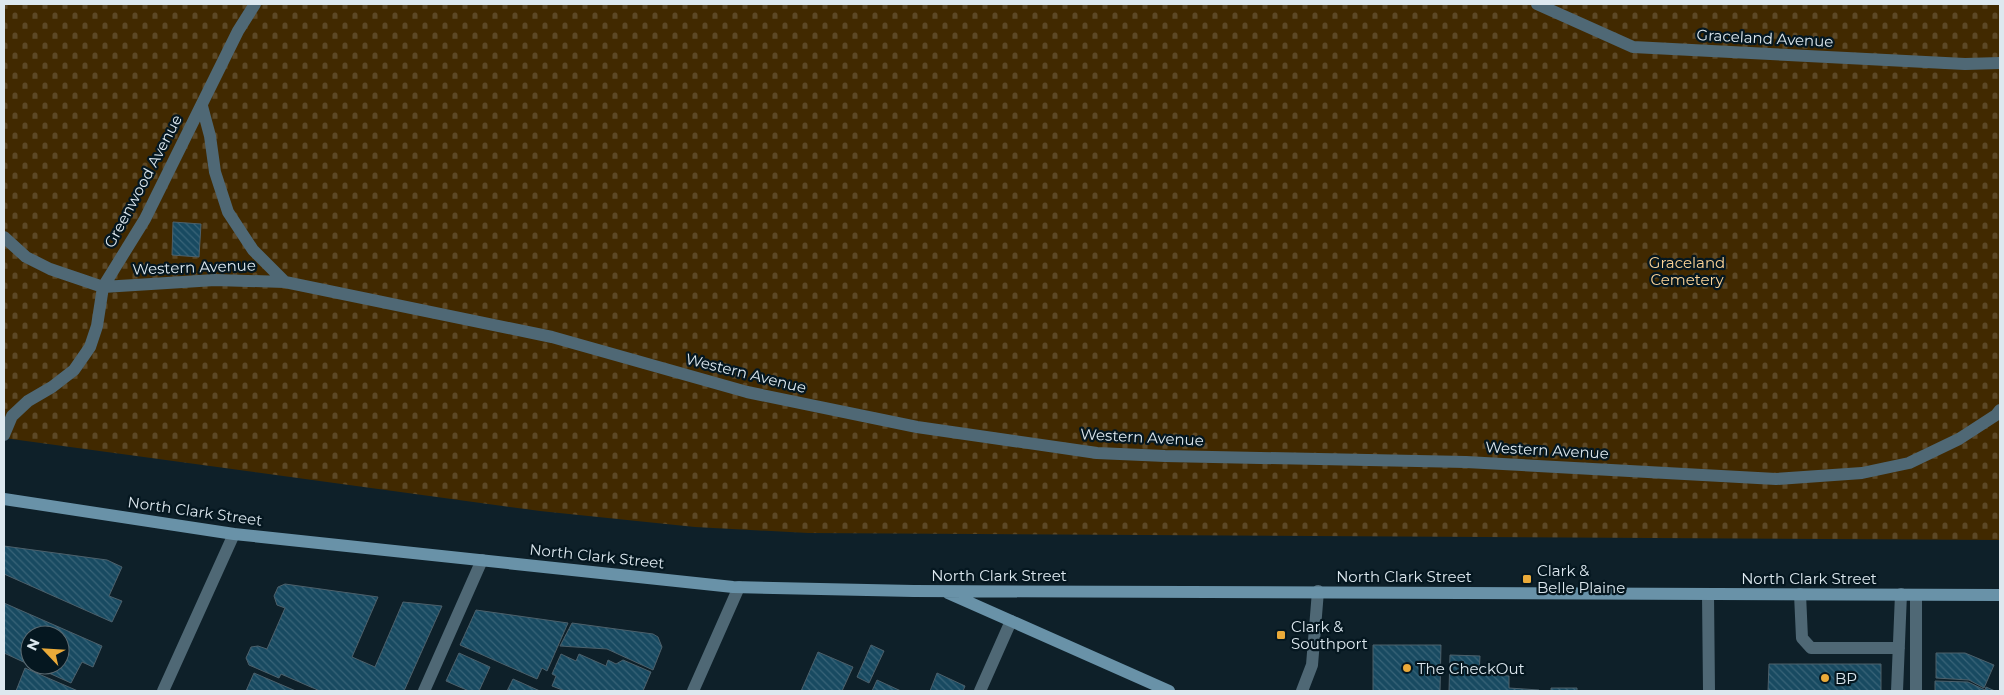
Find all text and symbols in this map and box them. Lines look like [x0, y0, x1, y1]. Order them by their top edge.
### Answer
street label: Graceland Avenue [1696, 25, 1834, 51]
street label: Greenwood Avenue [100, 111, 186, 251]
park label: Graceland Cemetery [1649, 253, 1725, 289]
street label: Western Avenue [132, 255, 256, 279]
street label: Western Avenue [684, 349, 808, 397]
street label: Western Avenue [1080, 424, 1204, 450]
street label: Western Avenue [1485, 437, 1609, 463]
street label: North Clark Street [127, 492, 263, 530]
street label: North Clark Street [529, 539, 665, 573]
place label: Clark & Belle Plaine [1537, 561, 1625, 597]
street label: North Clark Street [931, 566, 1067, 585]
street label: North Clark Street [1336, 567, 1472, 586]
street label: North Clark Street [1741, 569, 1877, 588]
marker: Clark & Belle Plaine [1521, 573, 1533, 585]
place label: Clark & Southport [1291, 617, 1368, 653]
north arrow [20, 625, 70, 675]
marker: Clark & Southport [1275, 629, 1287, 641]
text: N [23, 636, 44, 653]
place label: The CheckOut [1417, 659, 1525, 678]
marker: The CheckOut [1401, 662, 1413, 674]
place label: BP [1835, 669, 1857, 688]
marker: BP [1819, 672, 1831, 684]

